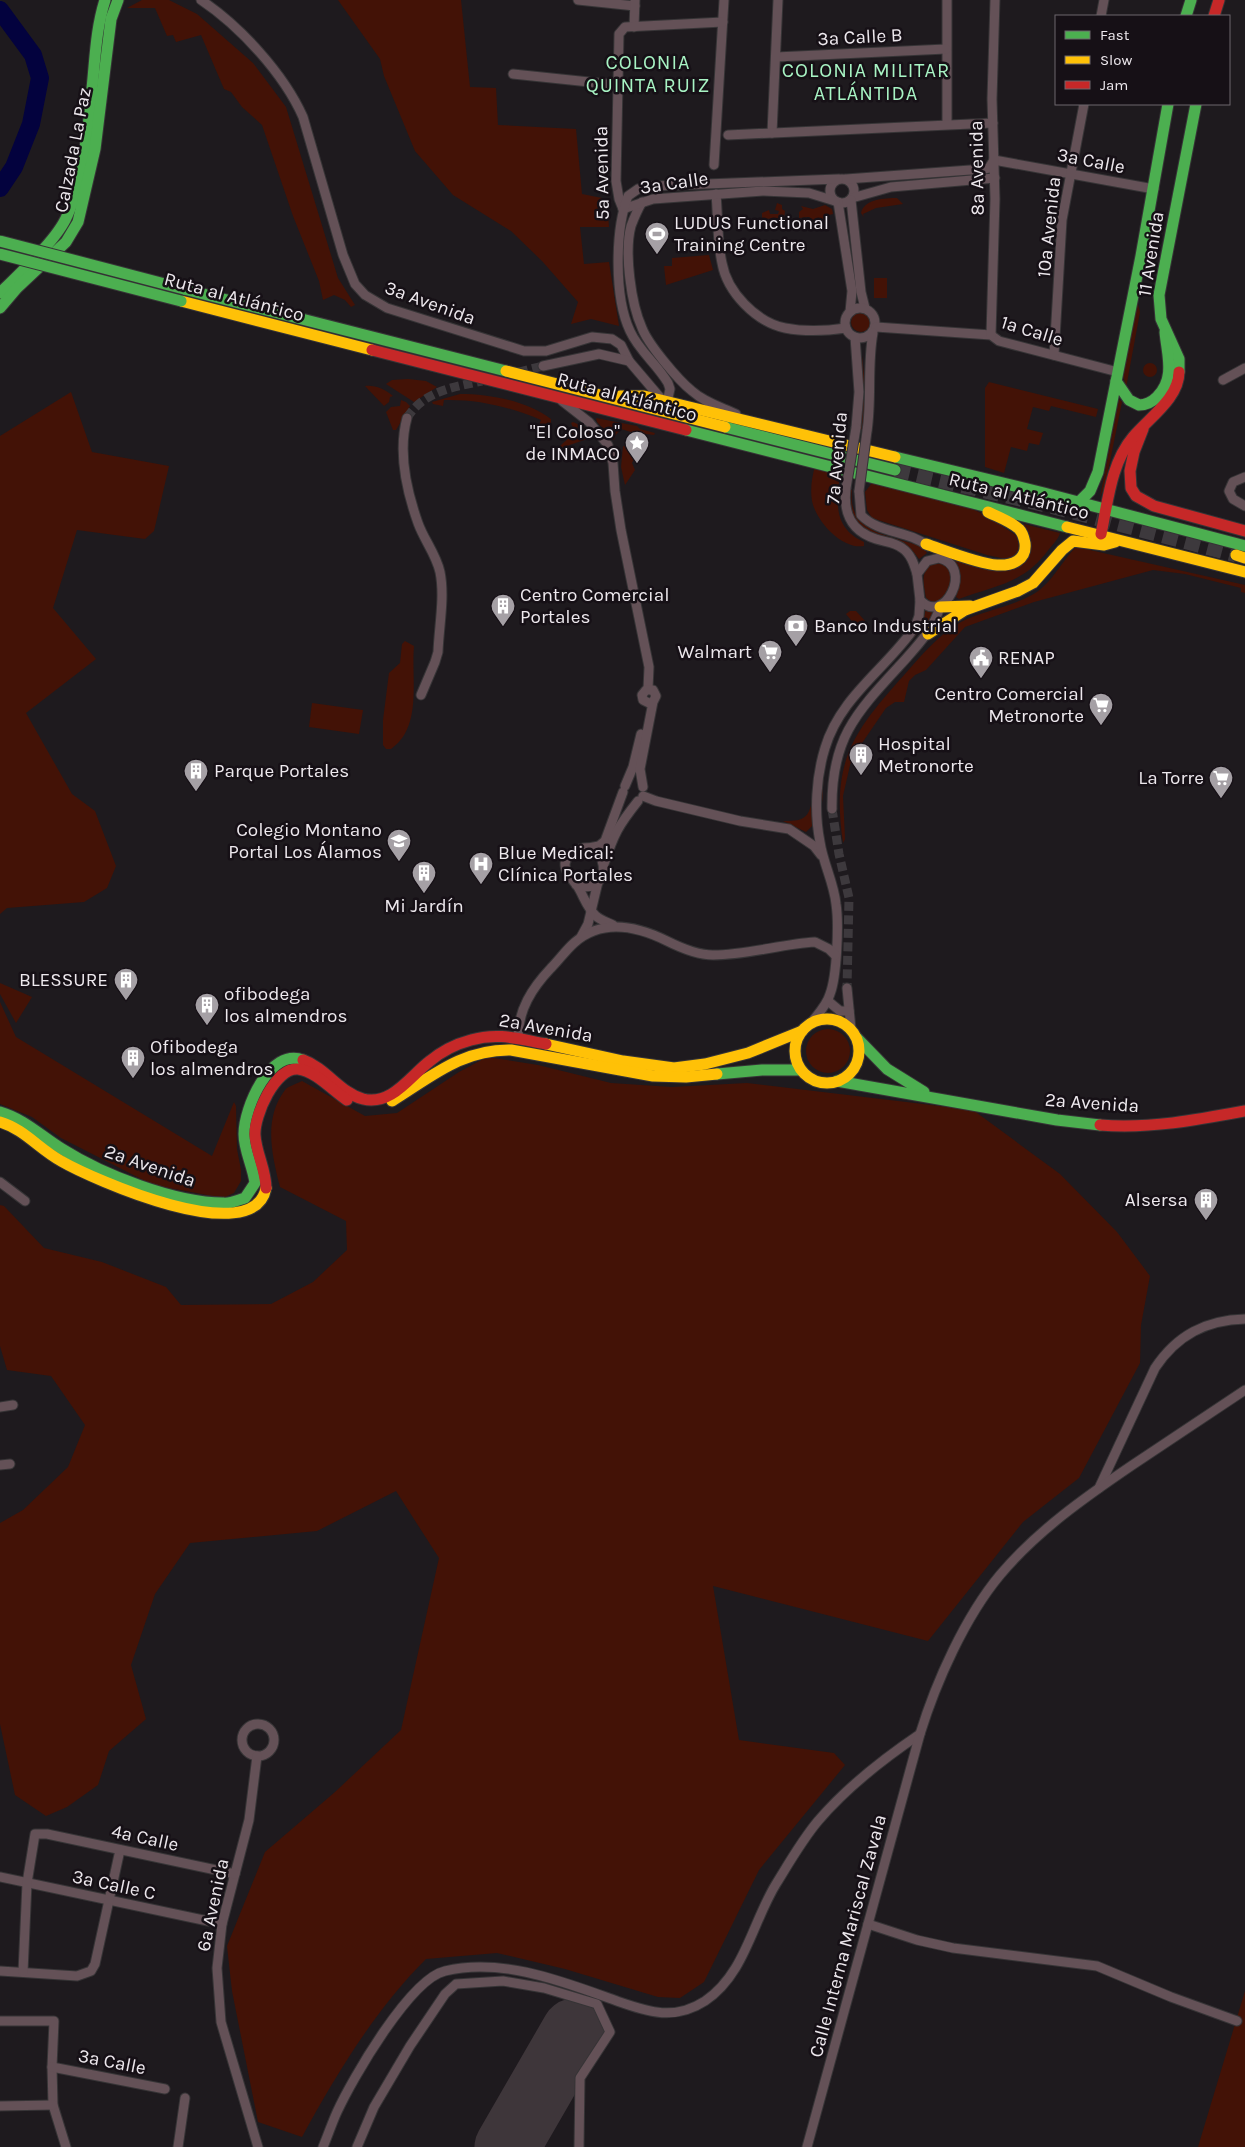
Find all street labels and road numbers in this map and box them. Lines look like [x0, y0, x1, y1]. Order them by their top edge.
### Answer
street label: 3a Calle B [817, 24, 903, 50]
street label: Calzada La Paz [50, 86, 96, 214]
street label: 8a Avenida [965, 120, 989, 216]
street label: 5a Avenida [590, 126, 614, 220]
street label: 3a Calle [1055, 144, 1127, 178]
street label: 3a Calle [638, 167, 710, 199]
street label: 10a Avenida [1033, 176, 1065, 278]
street label: 11 Avenida [1133, 210, 1169, 298]
street label: Ruta al Atlántico [162, 268, 306, 326]
street label: 3a Avenida [382, 276, 478, 330]
street label: 1a Calle [998, 311, 1066, 351]
street label: Ruta al Atlántico [555, 368, 699, 426]
street label: 7a Avenida [822, 411, 852, 505]
street label: Ruta al Atlántico [947, 468, 1091, 524]
street label: 2a Avenida [497, 1009, 595, 1047]
street label: 2a Avenida [1044, 1089, 1140, 1117]
street label: 2a Avenida [102, 1140, 198, 1192]
street label: Calle Interna Mariscal Zavala [805, 1812, 891, 2060]
street label: 4a Calle [109, 1820, 181, 1856]
street label: 6a Avenida [192, 1856, 234, 1954]
street label: 3a Calle C [70, 1865, 158, 1905]
street label: 3a Calle [76, 2045, 148, 2079]

